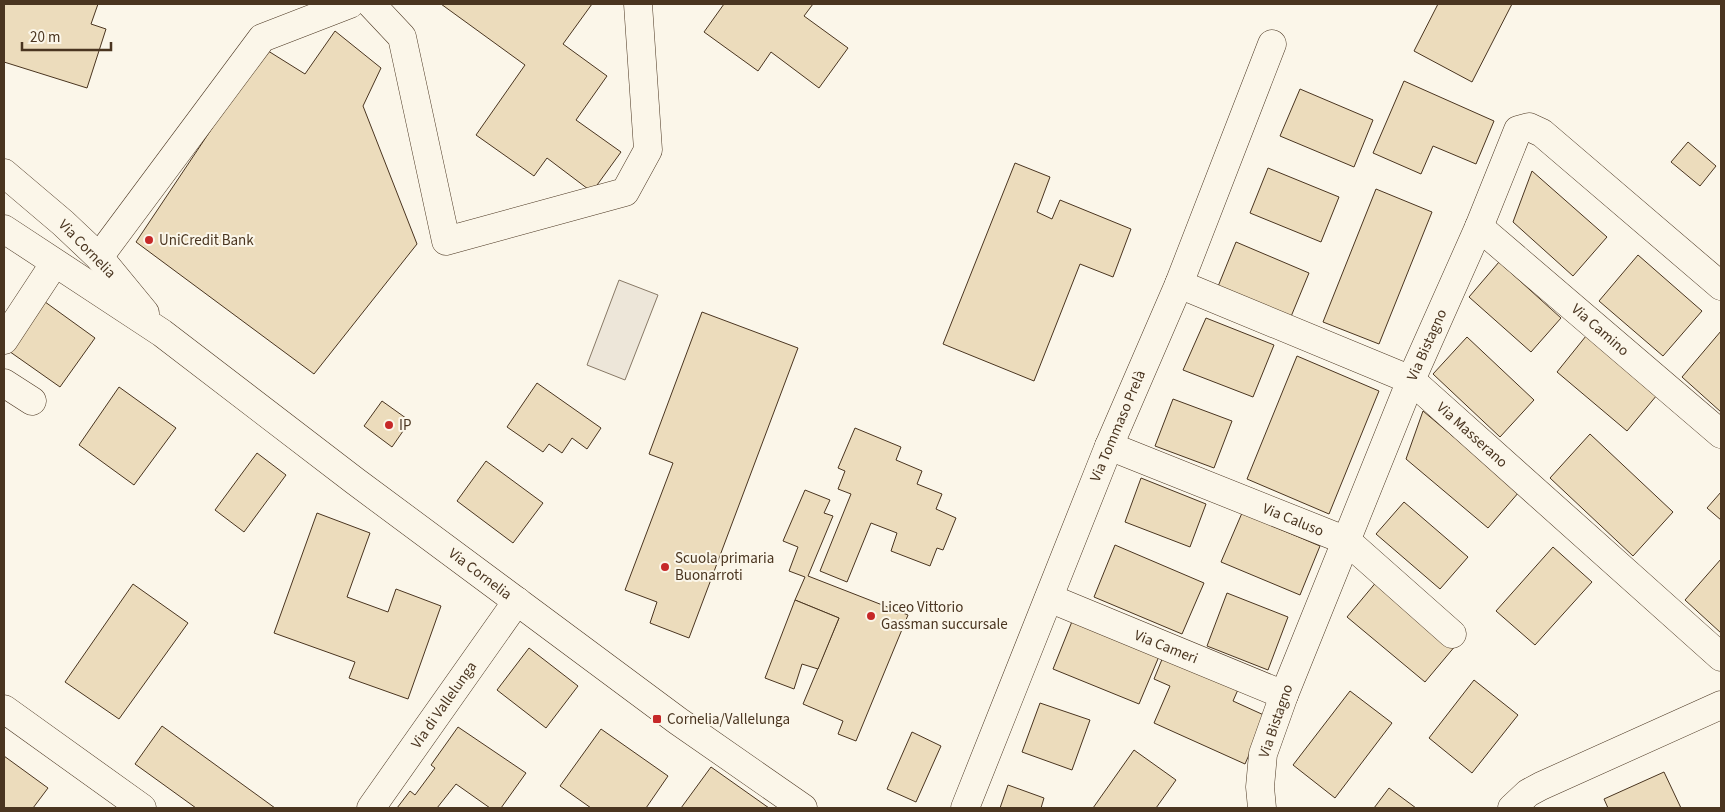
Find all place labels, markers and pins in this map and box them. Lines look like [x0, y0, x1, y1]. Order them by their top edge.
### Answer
place label: UniCredit Bank [159, 230, 254, 251]
marker: UniCredit Bank [143, 234, 155, 246]
place label: IP [399, 415, 411, 436]
marker: IP [383, 419, 395, 431]
place label: Scuola primaria Buonarroti [675, 548, 774, 586]
marker: Scuola primaria Buonarroti [659, 561, 671, 573]
place label: Liceo Vittorio Gassman succursale [881, 597, 1008, 635]
marker: Liceo Vittorio Gassman succursale [865, 610, 877, 622]
place label: Cornelia/Vallelunga [667, 709, 790, 730]
marker: Cornelia/Vallelunga [651, 713, 663, 725]

